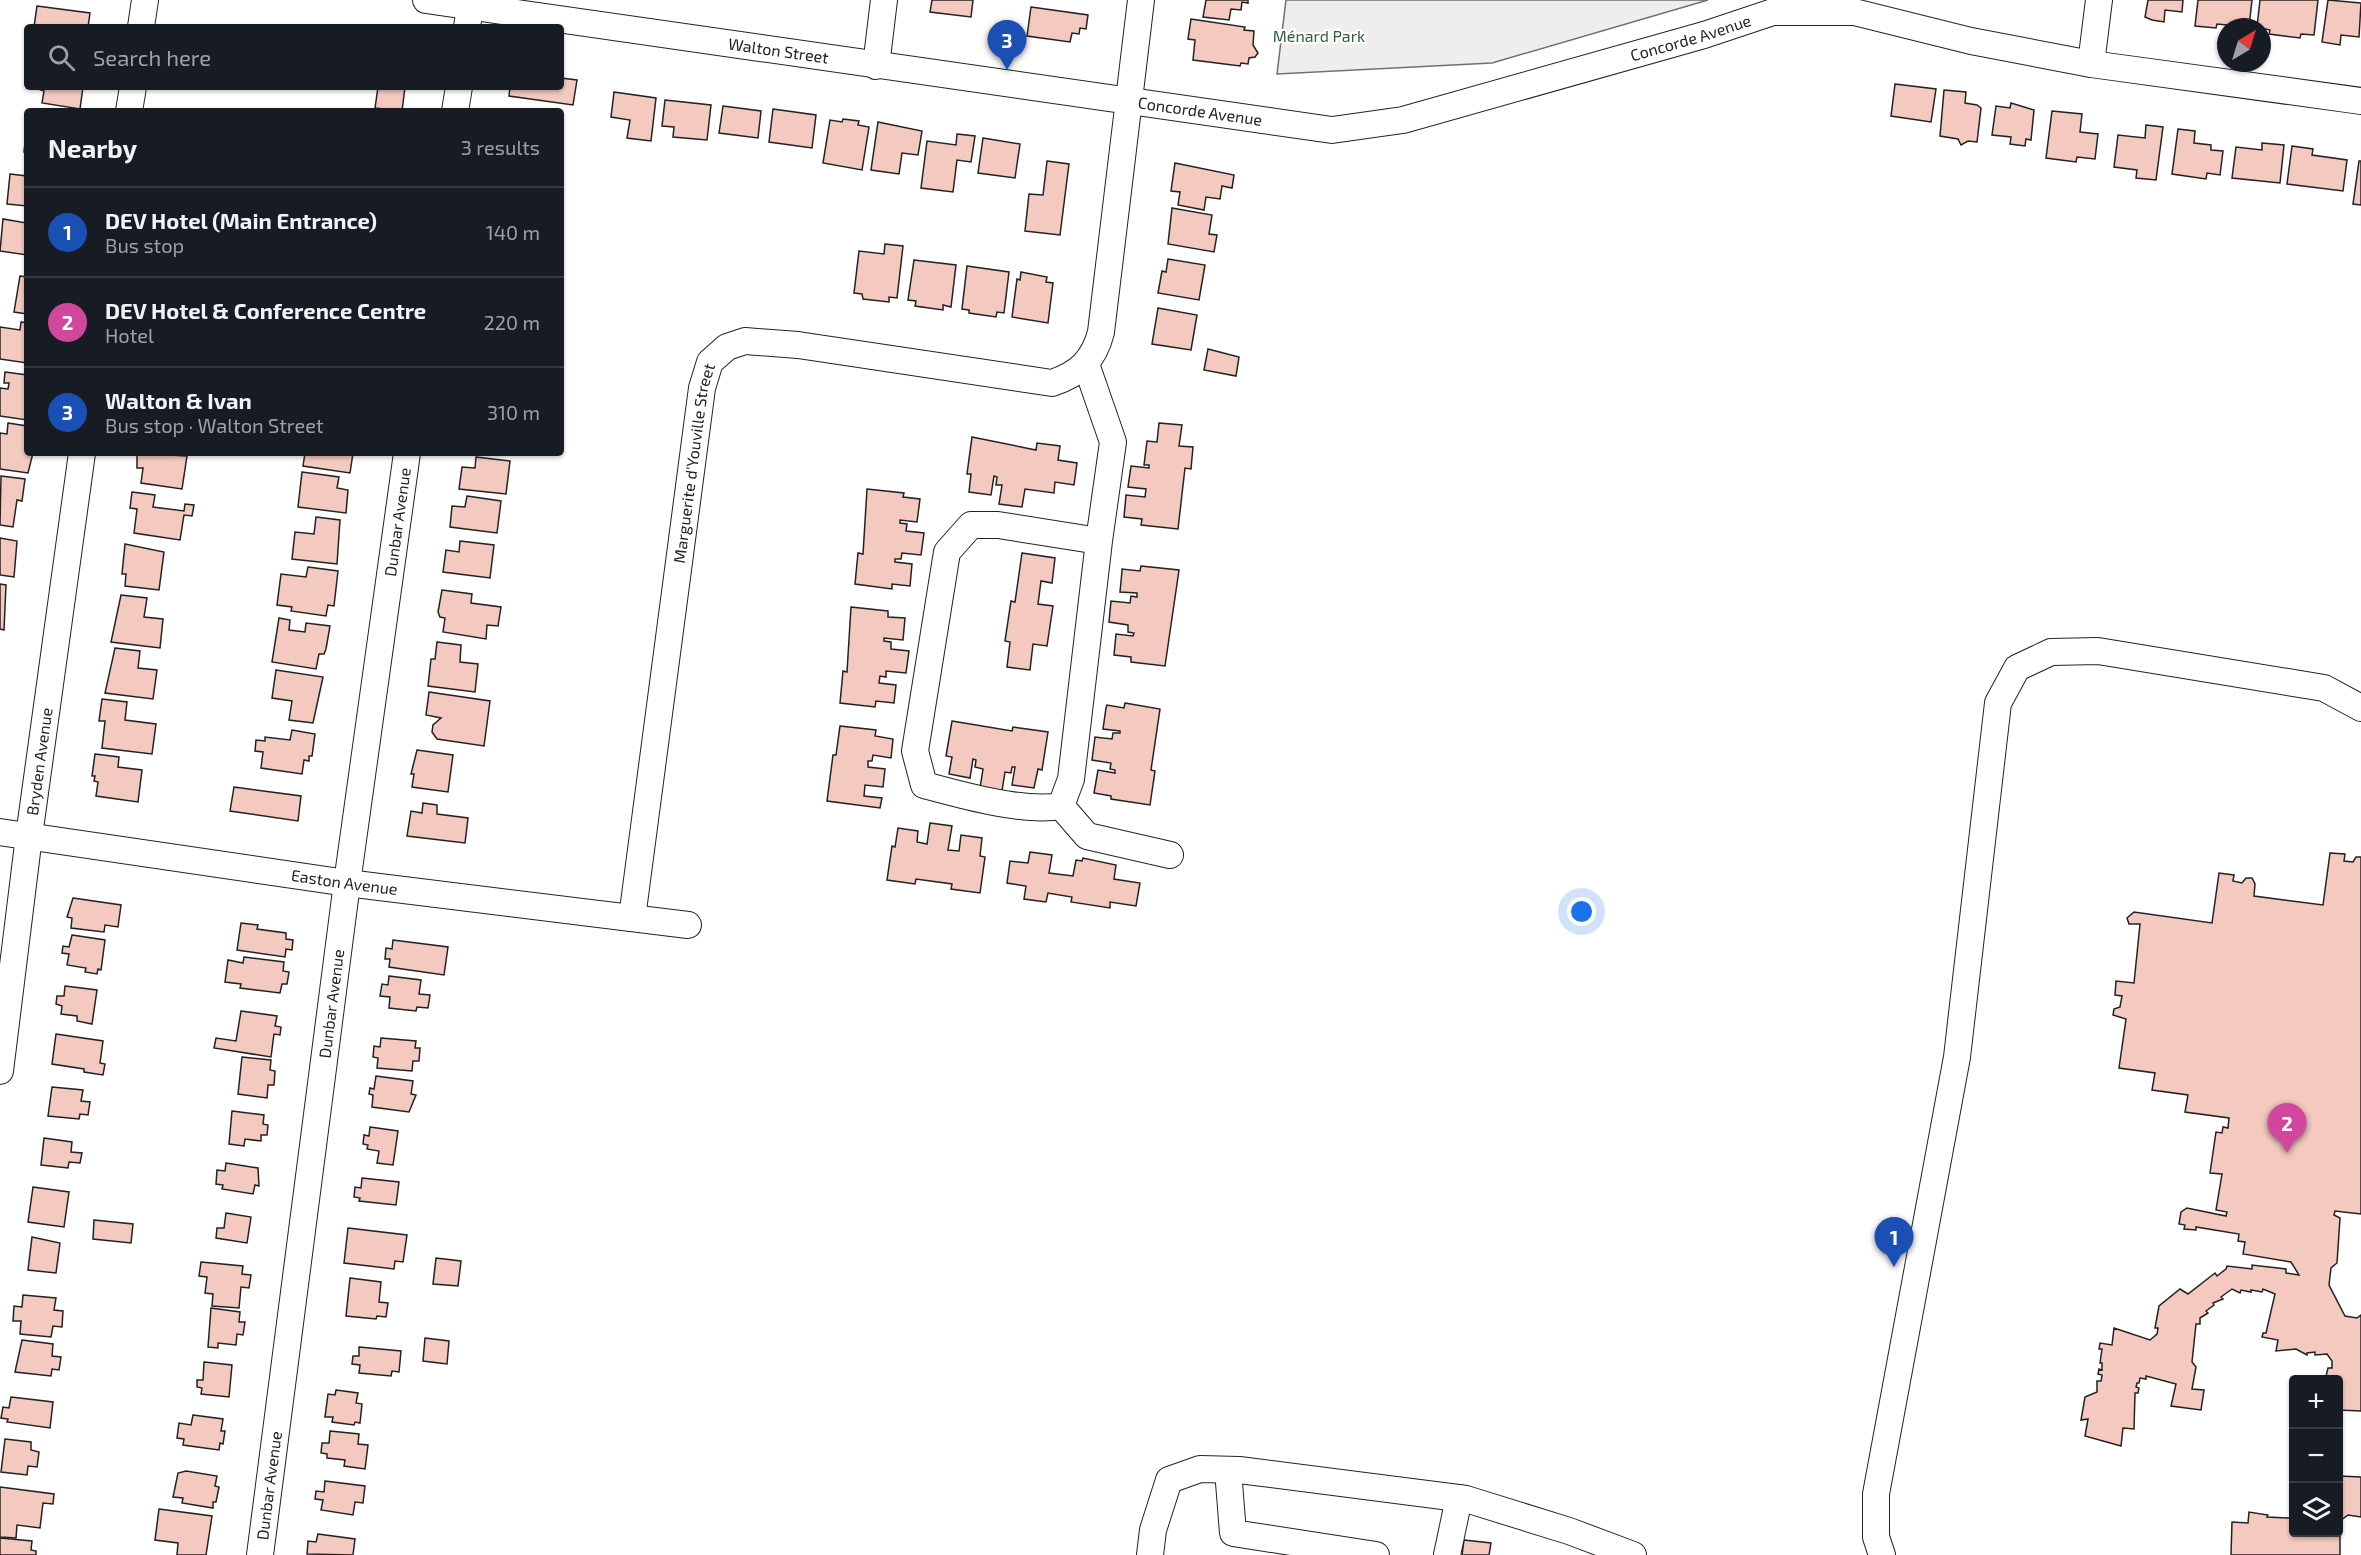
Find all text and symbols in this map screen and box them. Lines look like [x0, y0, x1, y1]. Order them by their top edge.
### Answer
street label: Concorde Avenue [1628, 10, 1753, 64]
north arrow [2217, 18, 2271, 72]
pin: 3 [988, 20, 1026, 70]
search box [24, 24, 564, 90]
park label: Ménard Park [1273, 26, 1365, 45]
street label: Walton Street [727, 33, 830, 67]
icon: search [45, 41, 78, 74]
text: Search here [93, 44, 211, 70]
street label: Concorde Avenue [1137, 92, 1263, 129]
text: Nearby [48, 132, 137, 163]
text: 3 results [461, 135, 540, 159]
text: DEV Hotel (Main Entrance) [105, 207, 377, 233]
text: 1 [63, 220, 72, 244]
text: 140 m [486, 220, 540, 244]
text: Bus stop [105, 233, 184, 257]
text: DEV Hotel & Conference Centre [105, 297, 426, 323]
text: 2 [62, 310, 73, 334]
text: 220 m [483, 310, 540, 334]
text: Hotel [105, 323, 154, 347]
street label: Marguerite d'Youville Street [669, 361, 718, 564]
text: Walton & Ivan [105, 387, 252, 413]
text: 3 [62, 400, 73, 424]
text: 310 m [487, 400, 540, 424]
text: Bus stop · Walton Street [105, 413, 324, 437]
street label: Dunbar Avenue [380, 466, 414, 578]
street label: Bryden Avenue [22, 706, 56, 817]
street label: Easton Avenue [290, 865, 399, 898]
your location [1567, 897, 1596, 926]
street label: Dunbar Avenue [314, 948, 347, 1059]
pin: 2 [2268, 1104, 2306, 1153]
pin: 1 [1874, 1218, 1914, 1267]
map controls [2289, 1375, 2343, 1537]
button: + [2289, 1375, 2343, 1429]
button: − [2289, 1429, 2343, 1483]
street label: Dunbar Avenue [252, 1430, 285, 1541]
button: layers [2289, 1483, 2343, 1537]

